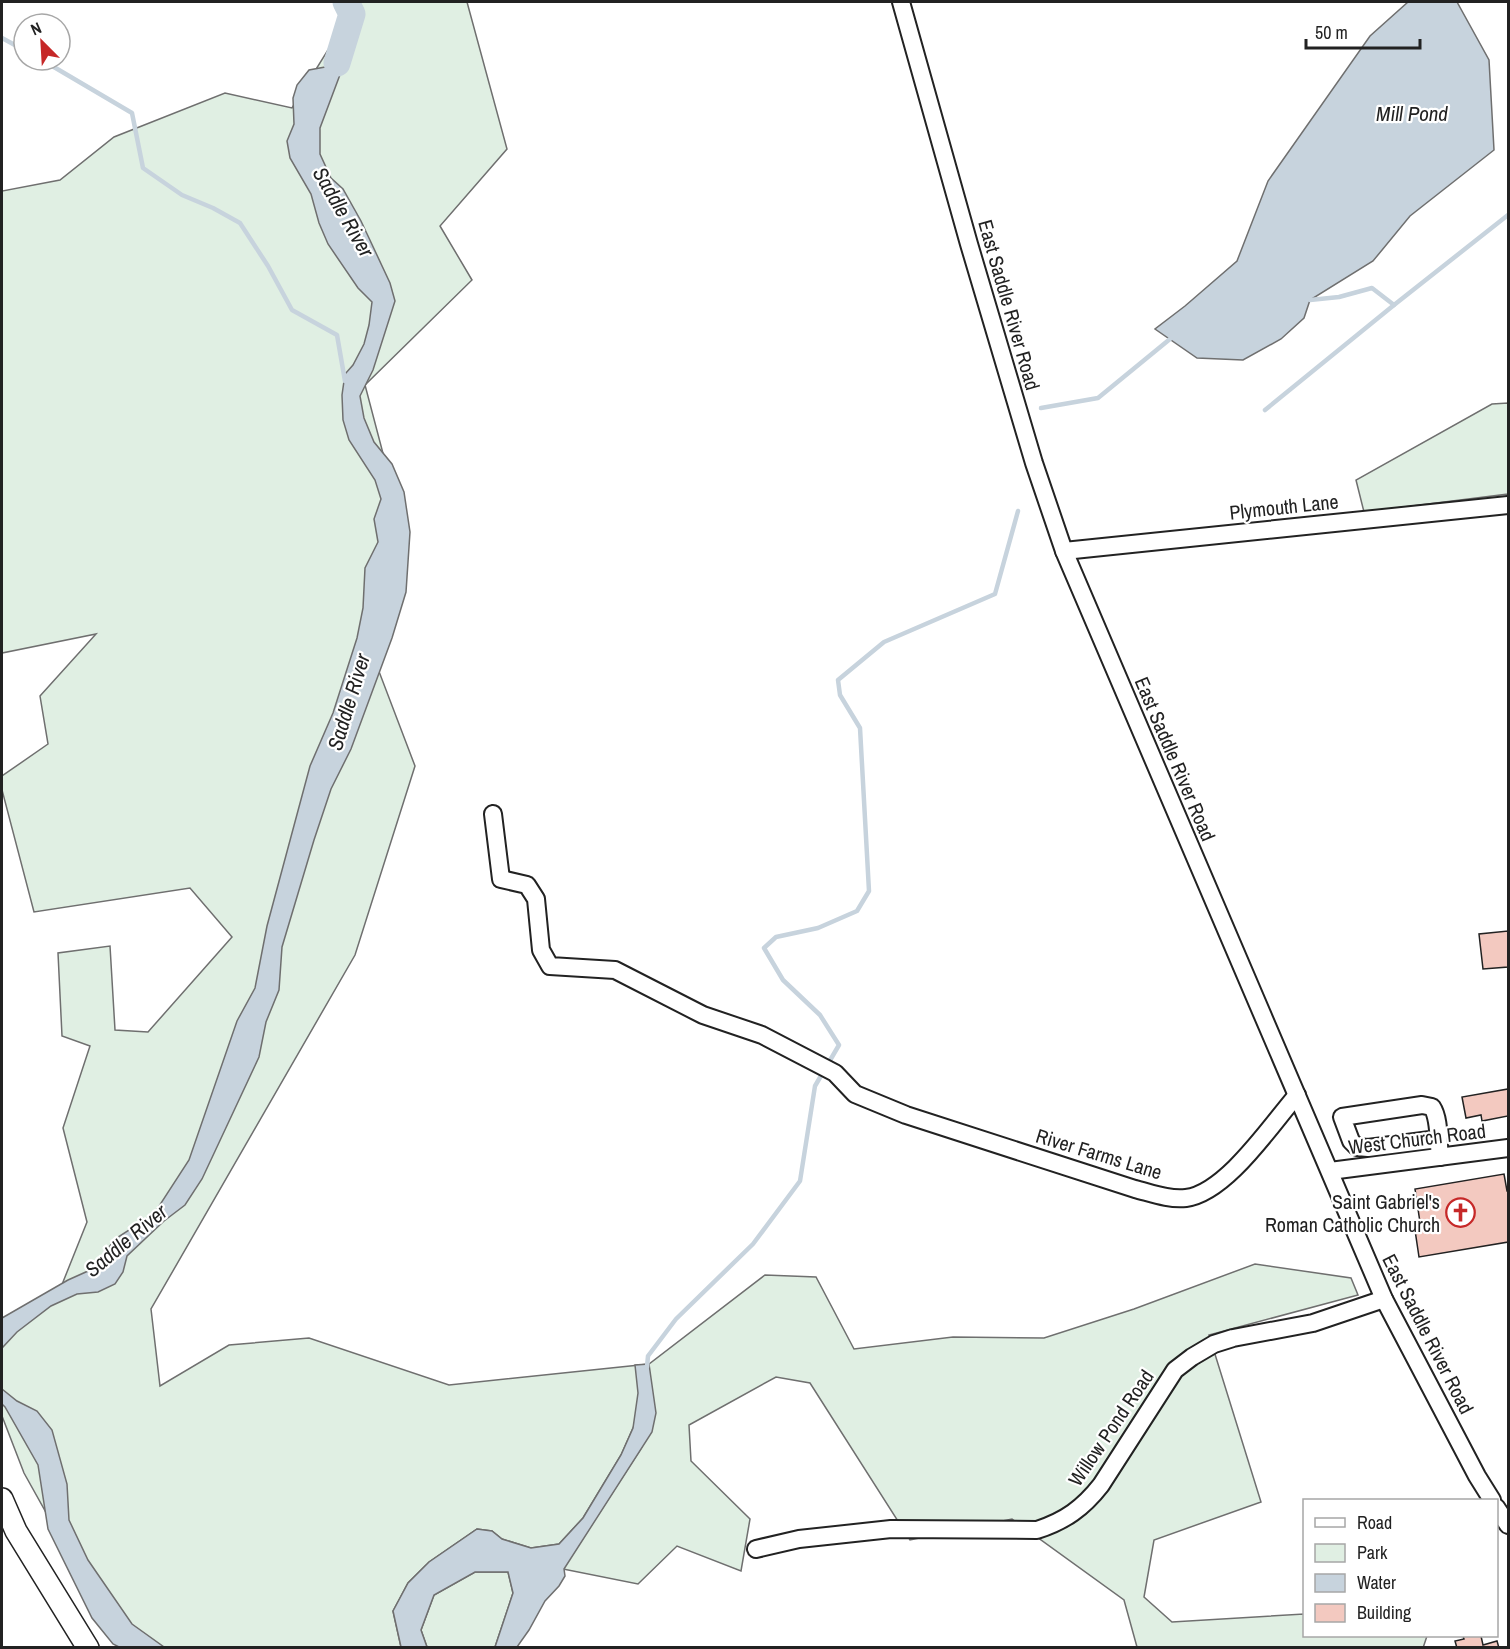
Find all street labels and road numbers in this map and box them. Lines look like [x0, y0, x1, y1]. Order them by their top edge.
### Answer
street label: East Saddle River Road [972, 217, 1047, 393]
street label: Plymouth Lane [1228, 487, 1340, 526]
street label: East Saddle River Road [1129, 673, 1222, 845]
street label: West Church Road [1347, 1117, 1487, 1160]
street label: River Farms Lane [1033, 1122, 1165, 1186]
street label: East Saddle River Road [1376, 1249, 1480, 1418]
street label: Willow Pond Road [1062, 1364, 1159, 1491]

